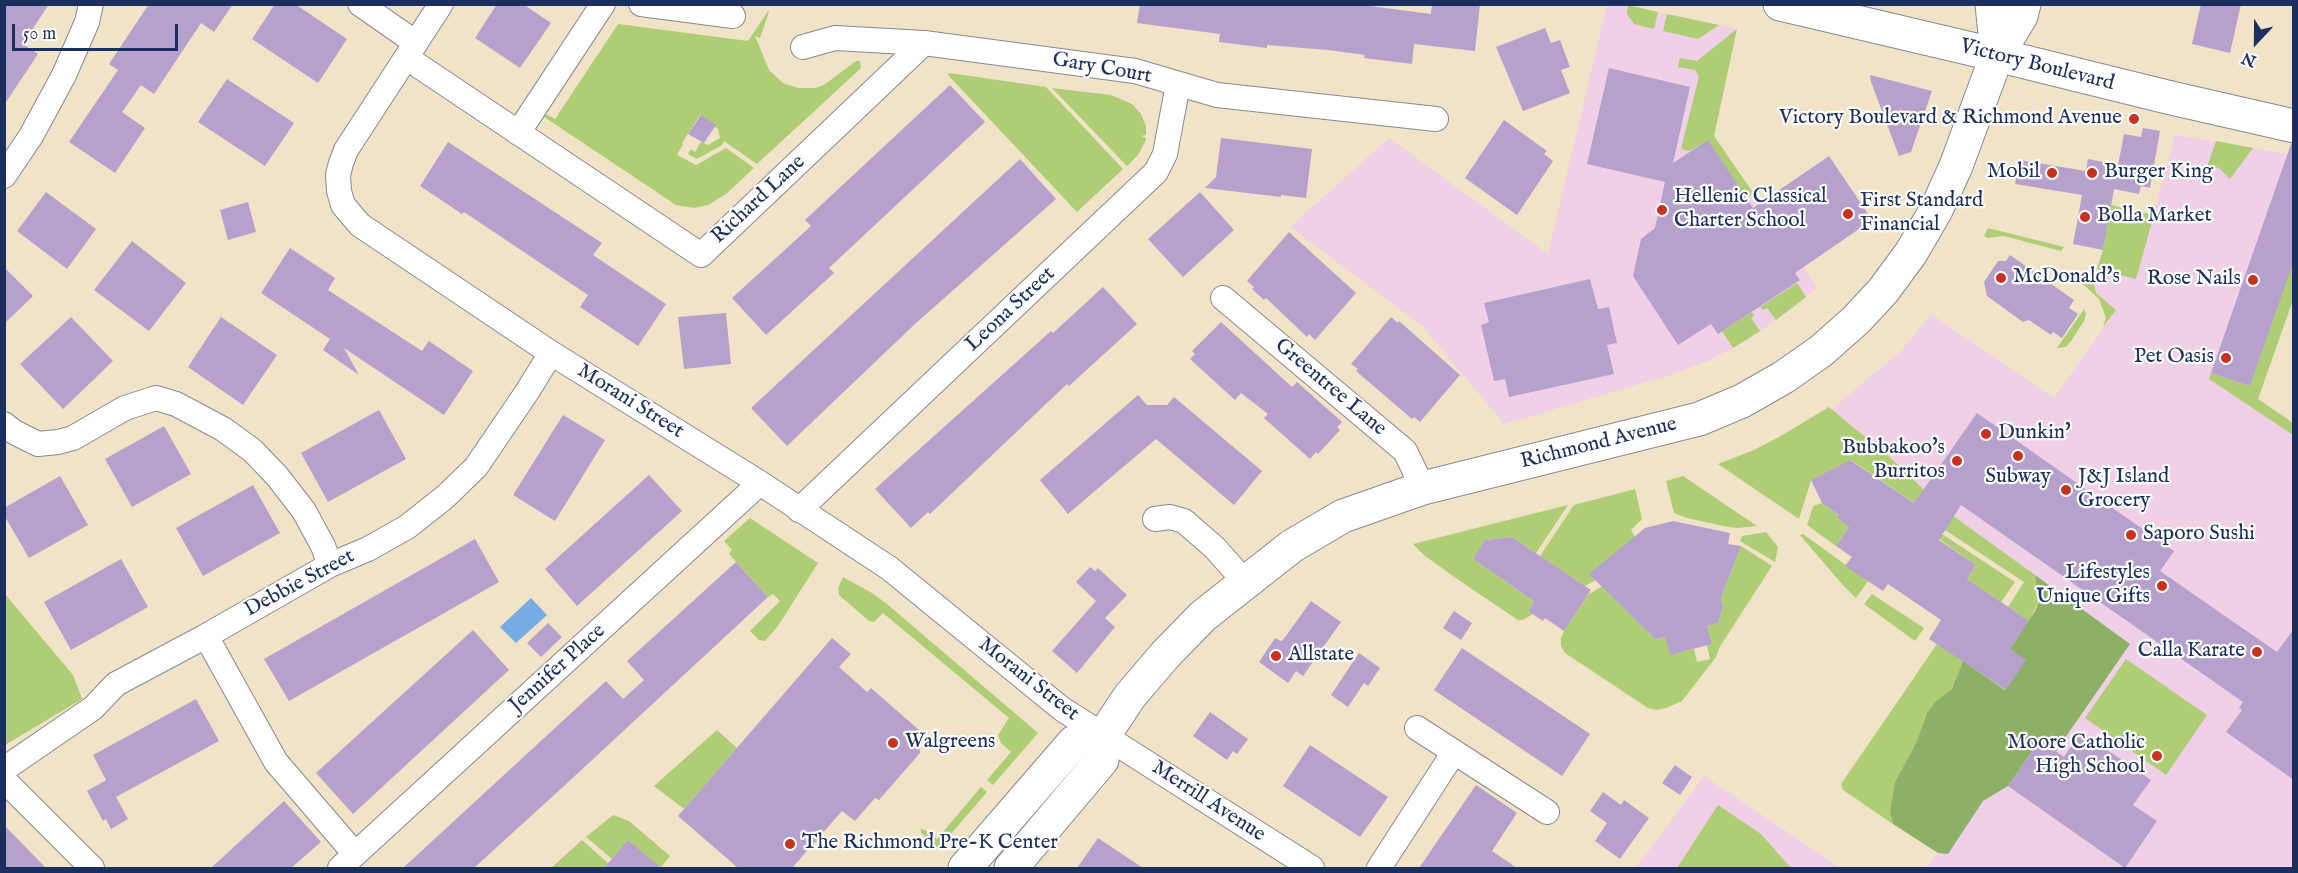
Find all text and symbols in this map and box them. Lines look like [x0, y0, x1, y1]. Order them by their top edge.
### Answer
scale bar [15, 12, 182, 50]
north arrow [2226, 12, 2286, 72]
text: 50 m [23, 23, 56, 46]
street label: Victory Boulevard [1957, 35, 2117, 97]
text: N [2239, 47, 2259, 71]
street label: Gary Court [1050, 48, 1154, 90]
place label: Victory Boulevard & Richmond Avenue [1779, 106, 2122, 132]
marker: Victory Boulevard & Richmond Avenue [2127, 112, 2141, 126]
street label: Richard Lane [707, 150, 811, 250]
place label: Mobil [1987, 160, 2040, 186]
place label: Burger King [2104, 160, 2213, 186]
marker: Mobil [2045, 166, 2059, 180]
marker: Burger King [2085, 166, 2099, 180]
place label: Hellenic Classical Charter School [1674, 185, 1827, 235]
place label: First Standard Financial [1860, 189, 1983, 239]
marker: Hellenic Classical Charter School [1655, 203, 1669, 217]
place label: Bolla Market [2097, 204, 2212, 230]
marker: First Standard Financial [1841, 207, 1855, 221]
marker: Bolla Market [2078, 210, 2092, 224]
street label: Leona Street [961, 262, 1061, 358]
place label: McDonald's [2013, 265, 2120, 291]
place label: Rose Nails [2147, 267, 2241, 293]
marker: McDonald's [1994, 271, 2008, 285]
marker: Rose Nails [2246, 273, 2260, 287]
street label: Greentree Lane [1269, 334, 1391, 442]
place label: Pet Oasis [2134, 345, 2214, 371]
marker: Pet Oasis [2219, 351, 2233, 365]
street label: Morani Street [572, 359, 688, 445]
street label: Richmond Avenue [1518, 412, 1680, 476]
place label: Dunkin' [1998, 421, 2071, 447]
marker: Dunkin' [1979, 427, 1993, 441]
place label: Bubbakoo's Burritos [1842, 436, 1945, 486]
marker: Subway [2011, 449, 2025, 463]
marker: Bubbakoo's Burritos [1950, 454, 1964, 468]
place label: Subway [1985, 465, 2051, 491]
place label: J&J Island Grocery [2078, 465, 2169, 515]
marker: J&J Island Grocery [2059, 483, 2073, 497]
place label: Saporo Sushi [2143, 522, 2255, 548]
marker: Saporo Sushi [2124, 528, 2138, 542]
street label: Debbie Street [241, 545, 359, 623]
place label: Lifestyles Unique Gifts [2036, 561, 2150, 611]
marker: Lifestyles Unique Gifts [2155, 579, 2169, 593]
street label: Jennifer Place [505, 619, 611, 719]
street label: Morani Street [973, 633, 1083, 727]
place label: Calla Karate [2138, 639, 2245, 665]
place label: Allstate [1288, 643, 1354, 669]
marker: Calla Karate [2250, 645, 2264, 659]
marker: Allstate [1269, 649, 1283, 663]
place label: Walgreens [905, 730, 995, 756]
place label: Moore Catholic High School [2007, 731, 2145, 781]
marker: Walgreens [886, 736, 900, 750]
marker: Moore Catholic High School [2150, 749, 2164, 763]
street label: Merrill Avenue [1146, 756, 1270, 848]
place label: The Richmond Pre-K Center [802, 831, 1058, 857]
marker: The Richmond Pre-K Center [783, 837, 797, 851]

